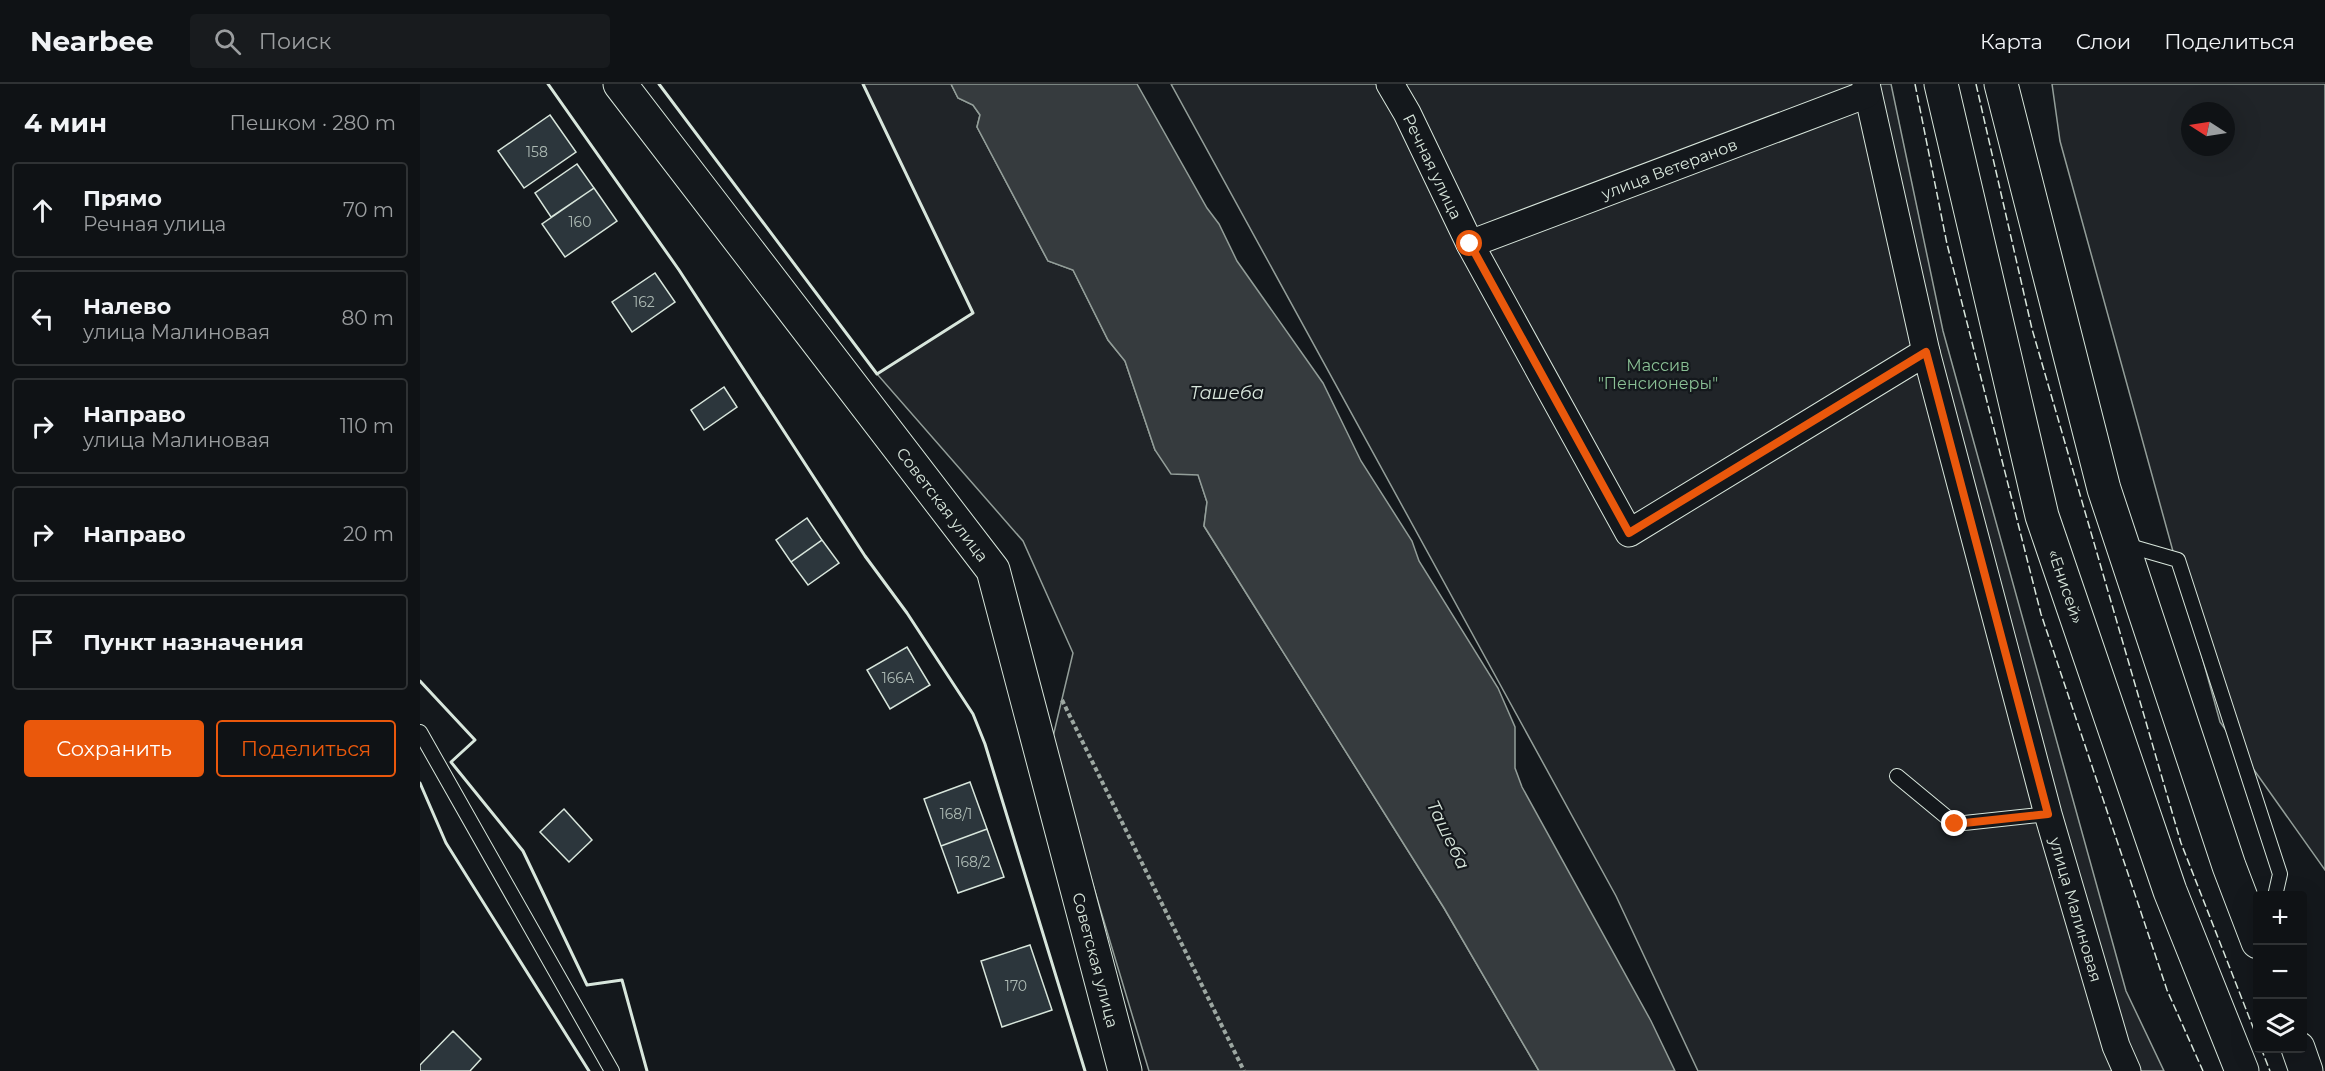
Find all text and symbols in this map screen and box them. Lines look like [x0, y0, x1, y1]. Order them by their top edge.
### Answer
search box [190, 14, 610, 68]
text: Nearbee [30, 24, 154, 58]
icon: search [211, 25, 244, 58]
text: Поиск [259, 28, 331, 55]
text: Карта [1980, 29, 2043, 54]
text: Слои [2076, 29, 2131, 54]
text: Поделиться [2164, 29, 2295, 54]
north arrow [2181, 102, 2235, 156]
text: 4 мин [24, 107, 107, 139]
text: Пешком · 280 m [229, 111, 396, 135]
street label: Речная улица [1399, 111, 1466, 223]
street label: улица Ветеранов [1598, 135, 1740, 204]
house number: 158 [526, 143, 548, 161]
text: Прямо [83, 185, 162, 212]
icon: ahead [26, 194, 59, 227]
text: 70 m [343, 198, 394, 222]
text: Речная улица [83, 212, 226, 236]
house number: 160 [569, 213, 591, 231]
route start [1456, 230, 1482, 256]
text: Налево [83, 293, 171, 320]
house number: 162 [633, 293, 655, 311]
icon: left [26, 302, 59, 335]
text: 80 m [342, 306, 394, 330]
text: улица Малиновая [83, 320, 270, 344]
park label: Массив "Пенсионеры" [1598, 356, 1718, 393]
water label: Ташеба [1190, 382, 1264, 404]
text: Направо [83, 401, 186, 428]
icon: right [26, 410, 59, 443]
text: 110 m [340, 414, 394, 438]
text: улица Малиновая [83, 428, 270, 452]
street label: Советская улица [892, 444, 992, 566]
icon: right [26, 518, 59, 551]
text: Направо [83, 521, 186, 548]
text: 20 m [343, 522, 394, 546]
street label: «Енисей» [2044, 547, 2087, 626]
icon: arrive [26, 626, 59, 659]
text: Пункт назначения [83, 629, 304, 656]
house number: 166А [882, 669, 915, 687]
button: Сохранить [24, 720, 204, 777]
button: Поделиться [216, 720, 396, 777]
water label: Ташеба [1422, 797, 1474, 873]
house number: 168/1 [940, 805, 972, 823]
route end [1941, 810, 1967, 836]
street label: улица Малиновая [2045, 834, 2106, 984]
house number: 168/2 [955, 853, 991, 871]
street label: Советская улица [1068, 890, 1122, 1030]
map controls [2253, 891, 2307, 1053]
button: + [2253, 891, 2307, 945]
button: − [2253, 945, 2307, 999]
house number: 170 [1005, 977, 1027, 995]
button: layers [2253, 999, 2307, 1053]

